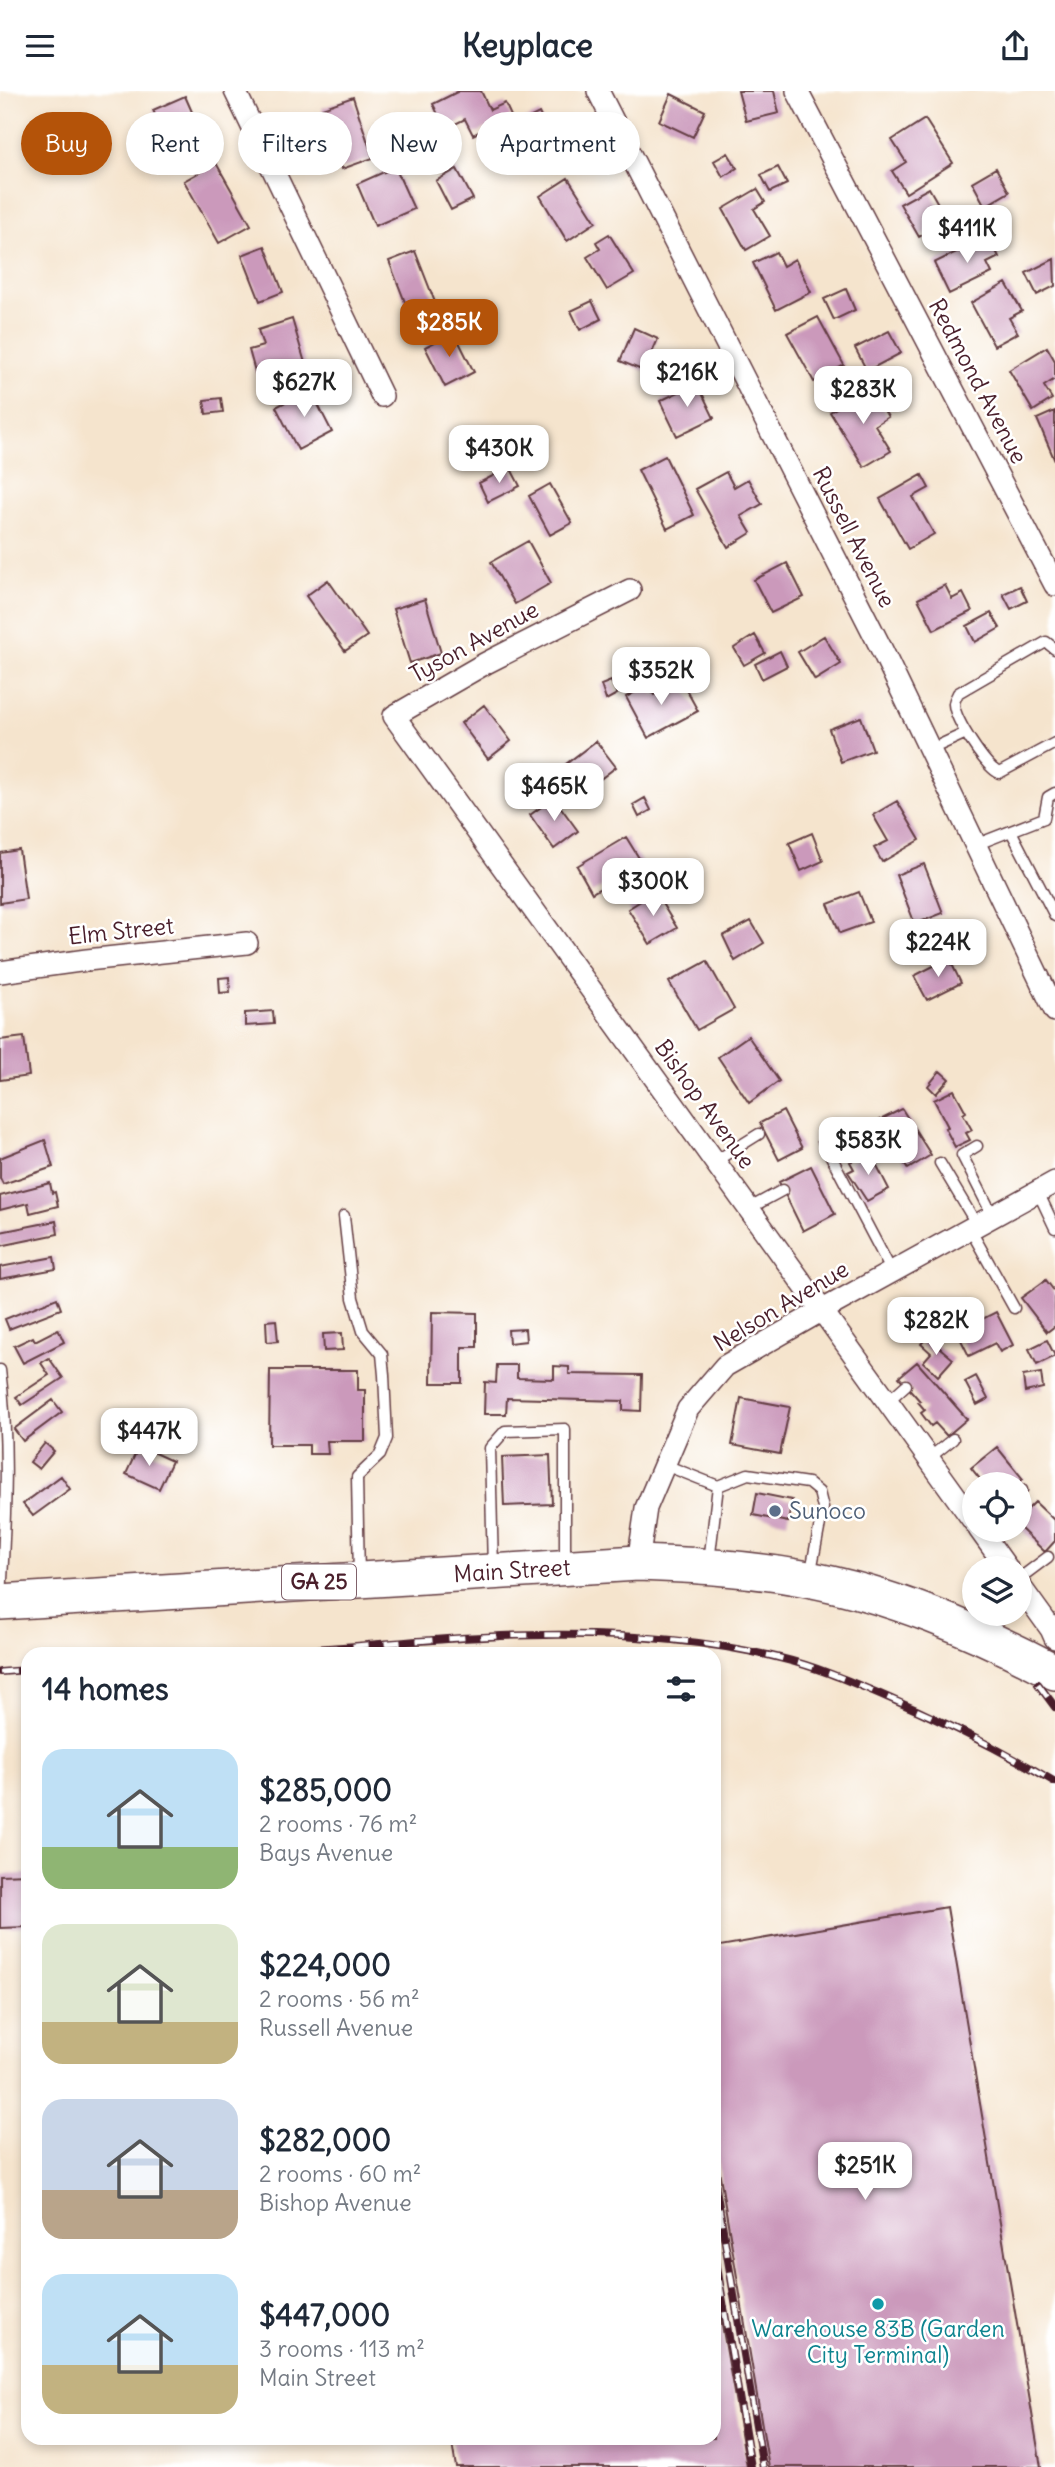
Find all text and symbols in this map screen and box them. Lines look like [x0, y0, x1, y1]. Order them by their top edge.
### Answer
text: Keyplace [462, 25, 593, 66]
icon: menu [21, 27, 59, 65]
icon: share [996, 27, 1034, 65]
chip: Buy [21, 112, 112, 175]
chip: Rent [126, 112, 224, 175]
chip: Filters [238, 112, 352, 175]
chip: New [366, 112, 462, 175]
chip: Apartment [476, 112, 640, 175]
pin: $411K [918, 205, 1016, 265]
text: $411K [938, 213, 996, 242]
street label: Redmond Avenue [923, 293, 1034, 468]
pin: $285K [400, 299, 498, 359]
text: $285K [416, 307, 482, 336]
pin: $216K [638, 349, 736, 409]
text: $216K [656, 357, 718, 386]
pin: $627K [255, 359, 353, 419]
text: $627K [272, 367, 336, 396]
pin: $283K [814, 367, 912, 426]
text: $283K [830, 374, 896, 403]
pin: $430K [450, 425, 548, 485]
text: $430K [465, 433, 533, 462]
street label: Russell Avenue [807, 462, 902, 612]
street label: Tyson Avenue [404, 594, 543, 689]
pin: $352K [612, 647, 710, 707]
text: $352K [628, 655, 694, 684]
pin: $465K [505, 763, 603, 823]
text: $465K [521, 771, 587, 800]
pin: $300K [604, 859, 702, 918]
text: $300K [618, 866, 688, 895]
street label: Elm Street [67, 911, 175, 950]
pin: $224K [889, 919, 987, 979]
text: $224K [905, 927, 971, 956]
street label: Bishop Avenue [649, 1033, 762, 1174]
pin: $583K [819, 1117, 917, 1177]
text: $583K [835, 1125, 901, 1154]
street label: Nelson Avenue [708, 1254, 854, 1357]
pin: $282K [887, 1297, 985, 1357]
text: $282K [903, 1305, 969, 1334]
pin: $447K [100, 1409, 198, 1468]
text: $447K [117, 1416, 181, 1445]
map controls [962, 1472, 1032, 1626]
button: locate [962, 1472, 1032, 1542]
place label: Sunoco [789, 1496, 866, 1525]
marker: Sunoco [767, 1503, 783, 1519]
street label: Main Street [453, 1552, 572, 1588]
button: layers [962, 1556, 1032, 1626]
road number: GA 25 [282, 1565, 356, 1599]
text: 14 homes [42, 1670, 169, 1708]
icon: filters [662, 1670, 700, 1708]
text: $285,000 [259, 1771, 392, 1809]
icon: home [98, 1777, 182, 1861]
text: 2 rooms · 76 m² [259, 1809, 417, 1838]
text: Bays Avenue [259, 1838, 393, 1867]
text: $224,000 [259, 1946, 391, 1984]
icon: home [98, 1952, 182, 2036]
text: 2 rooms · 56 m² [259, 1984, 420, 2013]
text: Russell Avenue [259, 2013, 413, 2042]
text: $282,000 [259, 2121, 391, 2159]
icon: home [98, 2127, 182, 2211]
pin: $251K [816, 2143, 914, 2202]
text: $251K [834, 2150, 896, 2179]
text: 2 rooms · 60 m² [259, 2159, 421, 2188]
text: Bishop Avenue [259, 2188, 412, 2217]
text: $447,000 [259, 2296, 390, 2334]
marker: Warehouse 83B (Garden City Terminal) [870, 2296, 886, 2312]
icon: home [98, 2302, 182, 2386]
place label: Warehouse 83B (Garden City Terminal) [751, 2314, 1005, 2369]
text: 3 rooms · 113 m² [259, 2334, 425, 2363]
text: Main Street [259, 2363, 376, 2392]

